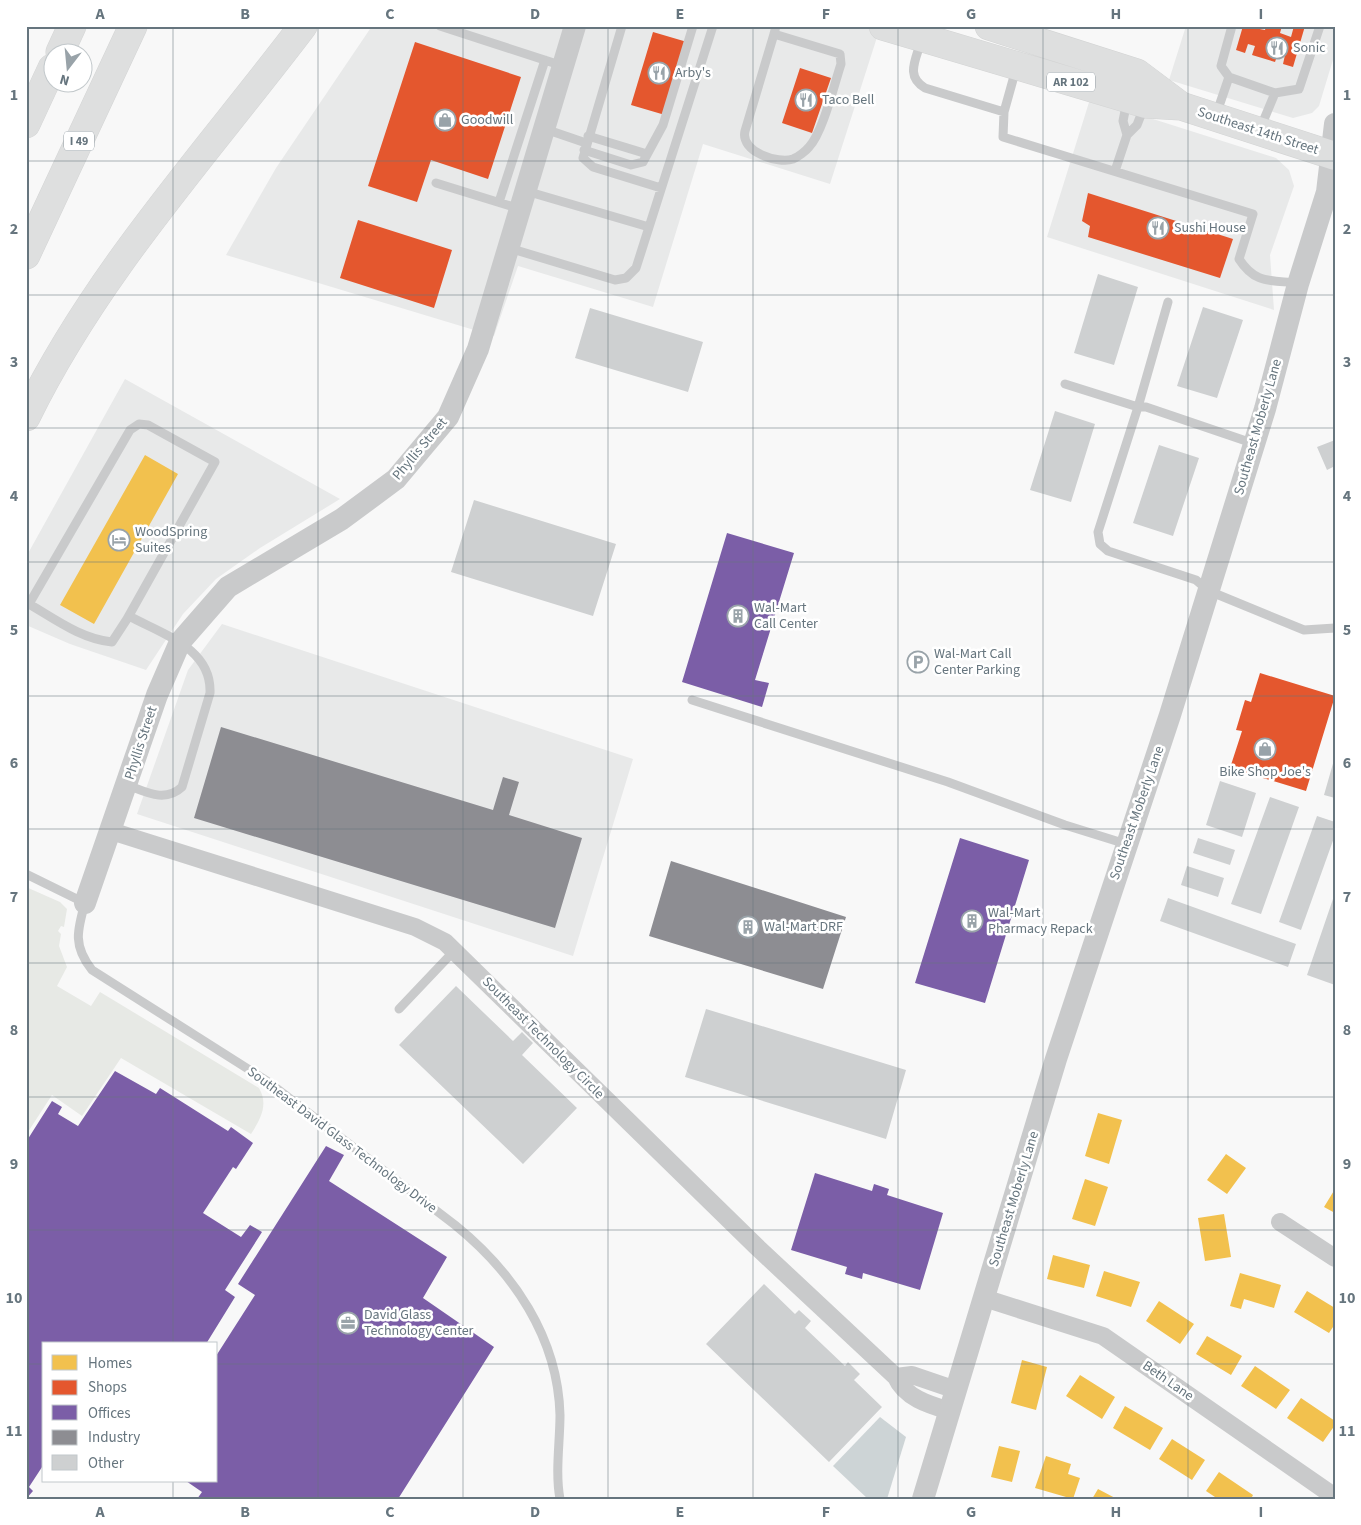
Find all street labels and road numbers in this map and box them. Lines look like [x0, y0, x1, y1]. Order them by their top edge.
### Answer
road number: AR 102 [1047, 72, 1095, 91]
street label: Southeast 14th Street [1195, 102, 1321, 160]
road number: I 49 [64, 132, 94, 150]
street label: Southeast Moberly Lane [1229, 357, 1287, 497]
street label: Phyllis Street [388, 413, 452, 485]
street label: Phyllis Street [120, 703, 162, 782]
street label: Southeast Moberly Lane [1105, 743, 1169, 883]
street label: Southeast Technology Circle [477, 972, 609, 1104]
street label: Southeast David Glass Technology Drive [243, 1062, 441, 1218]
street label: Southeast Moberly Lane [984, 1129, 1044, 1269]
street label: Beth Lane [1138, 1356, 1198, 1406]

